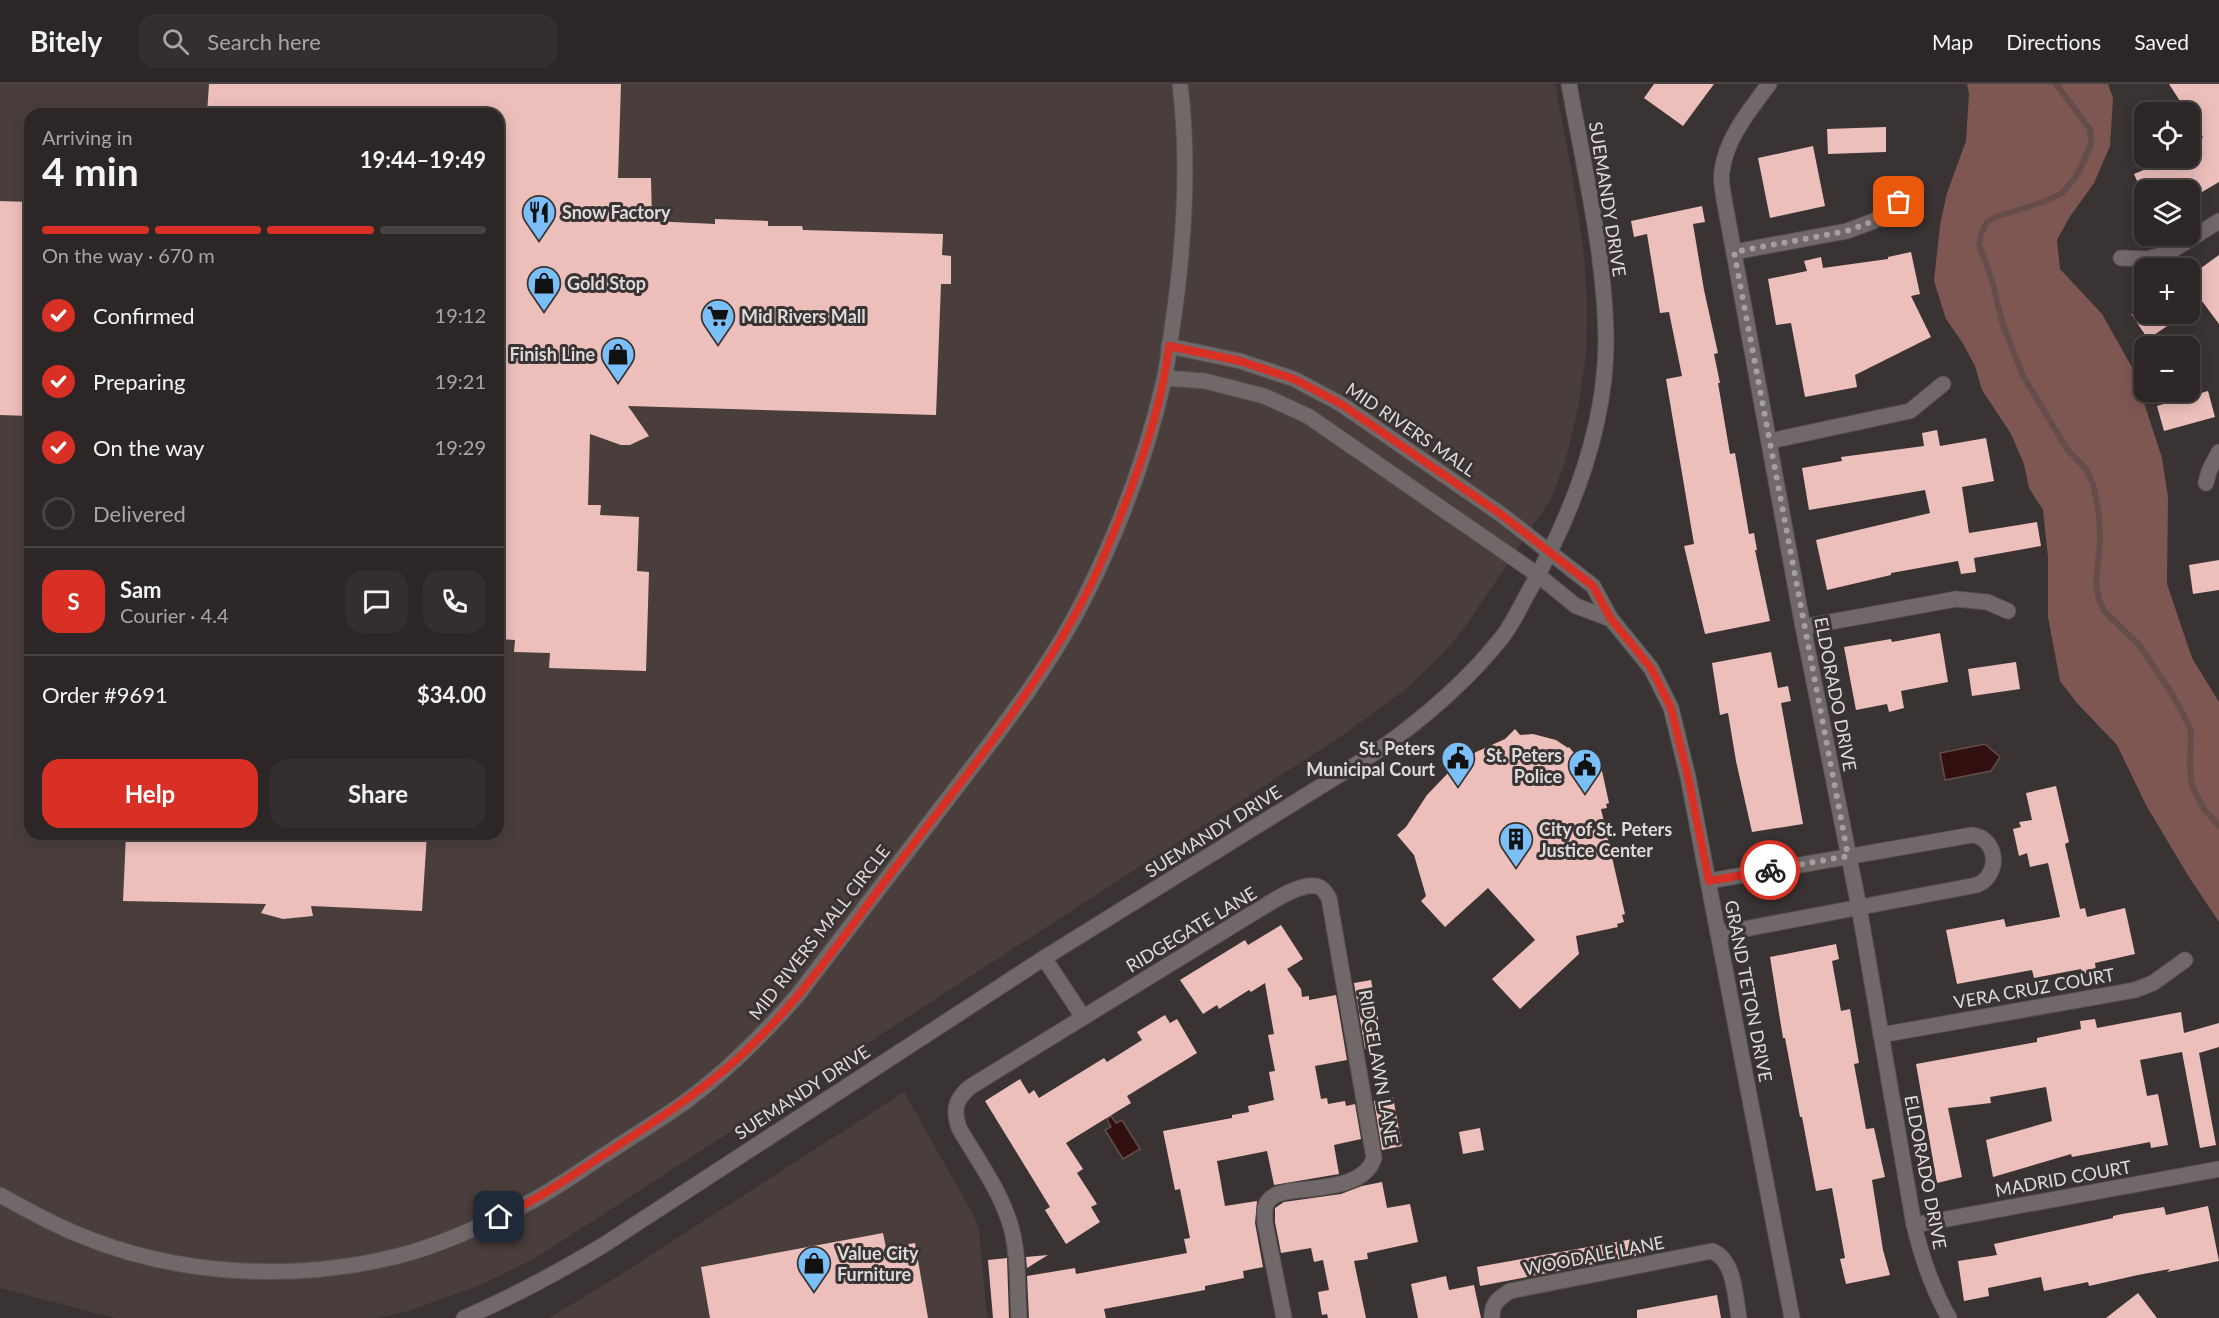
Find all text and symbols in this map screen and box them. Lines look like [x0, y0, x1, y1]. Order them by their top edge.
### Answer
search box [138, 14, 558, 68]
text: Bitely [30, 24, 102, 58]
icon: search [159, 25, 192, 58]
text: Search here [207, 28, 321, 55]
text: Map [1932, 29, 1973, 54]
text: Directions [2006, 29, 2101, 54]
text: Saved [2134, 29, 2189, 54]
map controls [2134, 102, 2200, 402]
button: locate [2134, 102, 2200, 168]
street label: SUEMANDY DRIVE [1585, 120, 1631, 278]
text: Arriving in [42, 125, 133, 149]
text: 19:44–19:49 [360, 146, 486, 173]
text: 4 min [42, 148, 139, 194]
pin [1873, 176, 1924, 227]
button: layers [2134, 180, 2200, 246]
icon: bag [1882, 185, 1915, 218]
restaurant icon: Snow Factory [521, 194, 557, 241]
place label: Snow Factory [562, 201, 671, 223]
text: On the way · 670 m [42, 243, 215, 267]
button: + [2134, 258, 2200, 324]
shop icon: Gold Stop [526, 265, 562, 312]
place label: Gold Stop [567, 272, 646, 294]
supermarket icon: Mid Rivers Mall [700, 298, 736, 345]
icon: check [42, 299, 75, 332]
text: Confirmed [93, 302, 195, 329]
text: 19:12 [435, 303, 486, 327]
place label: Mid Rivers Mall [741, 305, 866, 327]
shop icon: Finish Line [600, 336, 636, 383]
button: − [2134, 336, 2200, 402]
place label: Finish Line [509, 343, 595, 365]
icon: check [42, 365, 75, 398]
text: Preparing [93, 368, 185, 395]
text: 19:21 [435, 369, 486, 393]
street label: MID RIVERS MALL [1342, 377, 1480, 481]
icon: check [42, 431, 75, 464]
text: On the way [93, 434, 204, 461]
text: 19:29 [435, 435, 486, 459]
text: Delivered [93, 500, 186, 527]
button: chat [345, 570, 408, 633]
button: phone [423, 570, 486, 633]
text: Sam [120, 576, 162, 603]
text: S [67, 588, 80, 615]
text: Courier · 4.4 [120, 603, 229, 627]
street label: ELDORADO DRIVE [1810, 615, 1862, 773]
text: Order #9691 [42, 681, 168, 708]
text: $34.00 [417, 681, 486, 708]
place label: St. Peters Municipal Court [1306, 737, 1435, 780]
public building icon: St. Peters Municipal Court [1440, 740, 1476, 787]
place label: St. Peters Police [1486, 744, 1562, 787]
public building icon: St. Peters Police [1567, 747, 1603, 794]
button: Help [42, 759, 258, 828]
button: Share [270, 759, 486, 828]
street label: SUEMANDY DRIVE [1141, 780, 1285, 882]
place label: City of St. Peters Justice Center [1539, 818, 1672, 861]
building icon: City of St. Peters Justice Center [1498, 821, 1534, 868]
street label: MID RIVERS MALL CIRCLE [744, 840, 894, 1024]
courier [1740, 840, 1800, 900]
icon: bike [1754, 854, 1787, 887]
street label: RIDGEGATE LANE [1122, 881, 1260, 977]
street label: GRAND TETON DRIVE [1721, 898, 1777, 1084]
street label: VERA CRUZ COURT [1952, 963, 2116, 1013]
street label: RIDGELAWN LANE [1355, 988, 1403, 1146]
street label: SUEMANDY DRIVE [730, 1040, 874, 1144]
street label: ELDORADO DRIVE [1900, 1093, 1952, 1251]
street label: MADRID COURT [1993, 1155, 2133, 1201]
pin [473, 1191, 524, 1242]
icon: home [482, 1200, 515, 1233]
street label: WOODALE LANE [1522, 1231, 1666, 1279]
place label: Value City Furniture [836, 1242, 919, 1285]
shop icon: Value City Furniture [796, 1245, 832, 1292]

